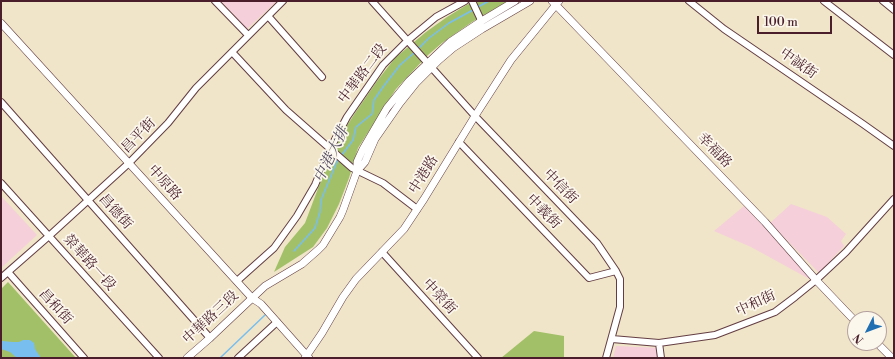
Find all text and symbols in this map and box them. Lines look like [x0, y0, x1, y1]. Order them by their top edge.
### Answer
scale bar [759, 8, 834, 34]
text: 100 m [764, 15, 798, 30]
street label: 中華路二段 [335, 41, 391, 107]
street label: 中誠街 [776, 45, 820, 83]
street label: 昌平街 [118, 115, 160, 157]
water label: 中港大排 [311, 124, 353, 186]
street label: 幸福路 [693, 130, 735, 172]
street label: 中港路 [406, 153, 442, 197]
street label: 中原路 [144, 162, 184, 204]
street label: 中信街 [539, 166, 581, 208]
street label: 昌德街 [95, 191, 135, 233]
street label: 中義街 [522, 191, 564, 233]
street label: 榮華路一段 [59, 231, 119, 295]
street label: 中榮街 [419, 276, 459, 318]
street label: 昌和街 [35, 286, 75, 328]
street label: 中華路三段 [180, 288, 242, 348]
street label: 中和街 [733, 288, 779, 320]
north arrow [847, 311, 887, 351]
text: N [851, 330, 867, 346]

